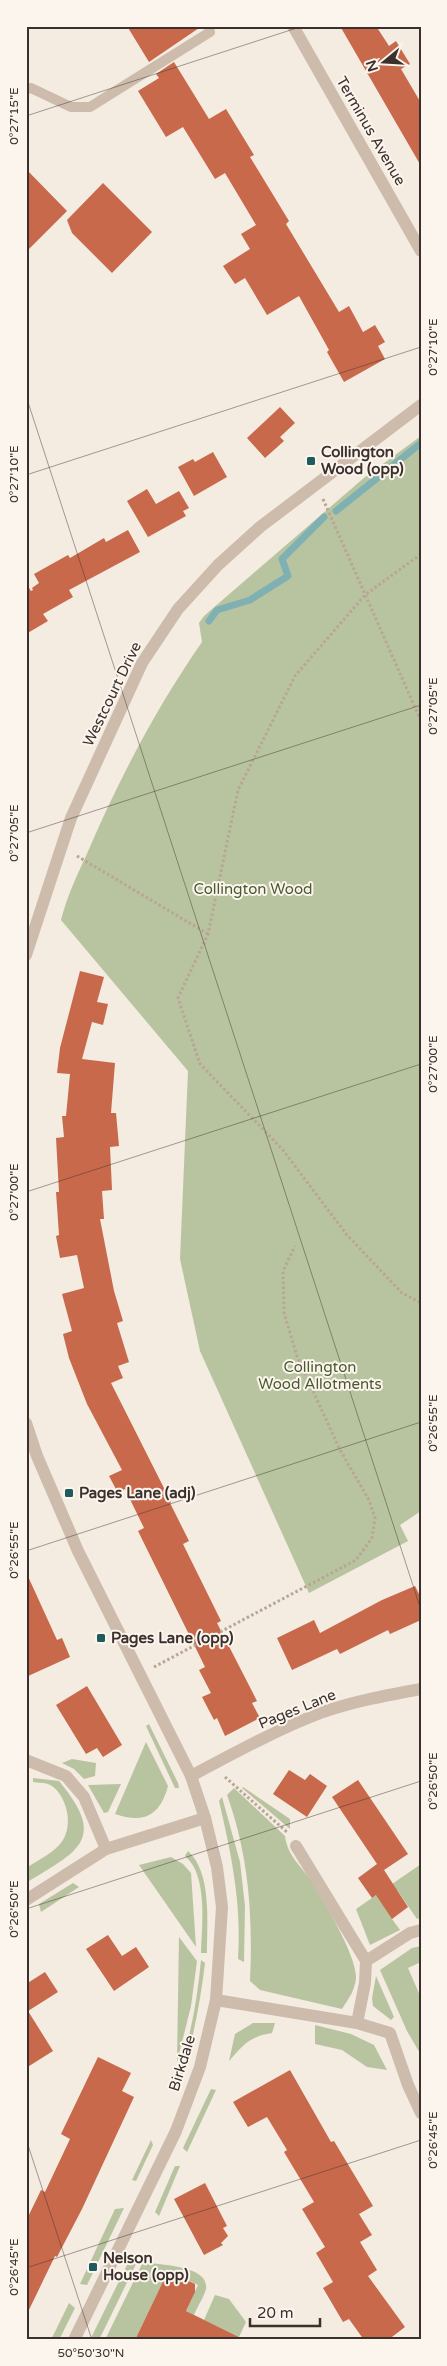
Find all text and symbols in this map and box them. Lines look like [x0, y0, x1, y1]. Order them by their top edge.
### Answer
north arrow [360, 38, 410, 88]
text: N [362, 58, 382, 74]
street label: Terminus Avenue [332, 73, 410, 189]
text: 0°27'15"E [7, 87, 21, 145]
text: 0°27'10"E [426, 318, 440, 376]
place label: Collington Wood (opp) [321, 443, 404, 479]
text: 0°27'10"E [7, 445, 21, 503]
marker: Collington Wood (opp) [305, 455, 317, 467]
street label: Westcourt Drive [79, 639, 145, 749]
text: 0°27'05"E [426, 677, 440, 735]
text: 0°27'05"E [7, 804, 21, 862]
park label: Collington Wood [193, 880, 313, 898]
text: 0°27'00"E [426, 1035, 440, 1093]
text: 0°27'00"E [7, 1163, 21, 1221]
park label: Collington Wood Allotments [258, 1358, 382, 1393]
text: 0°26'55"E [426, 1394, 440, 1452]
place label: Pages Lane (adj) [79, 1484, 196, 1503]
marker: Pages Lane (adj) [63, 1487, 75, 1499]
text: 0°26'55"E [7, 1521, 21, 1579]
place label: Pages Lane (opp) [111, 1629, 234, 1648]
marker: Pages Lane (opp) [95, 1632, 107, 1644]
street label: Pages Lane [256, 1685, 338, 1733]
text: 0°26'50"E [426, 1752, 440, 1810]
text: 0°26'50"E [7, 1880, 21, 1938]
street label: Birkdale [165, 2033, 199, 2093]
text: 0°26'45"E [426, 2111, 440, 2169]
text: 0°26'45"E [7, 2238, 21, 2296]
place label: Nelson House (opp) [103, 2249, 189, 2285]
marker: Nelson House (opp) [87, 2261, 99, 2273]
scale bar [250, 2296, 320, 2328]
text: 20 m [257, 2304, 294, 2322]
text: 50°50'30"N [58, 2346, 125, 2360]

